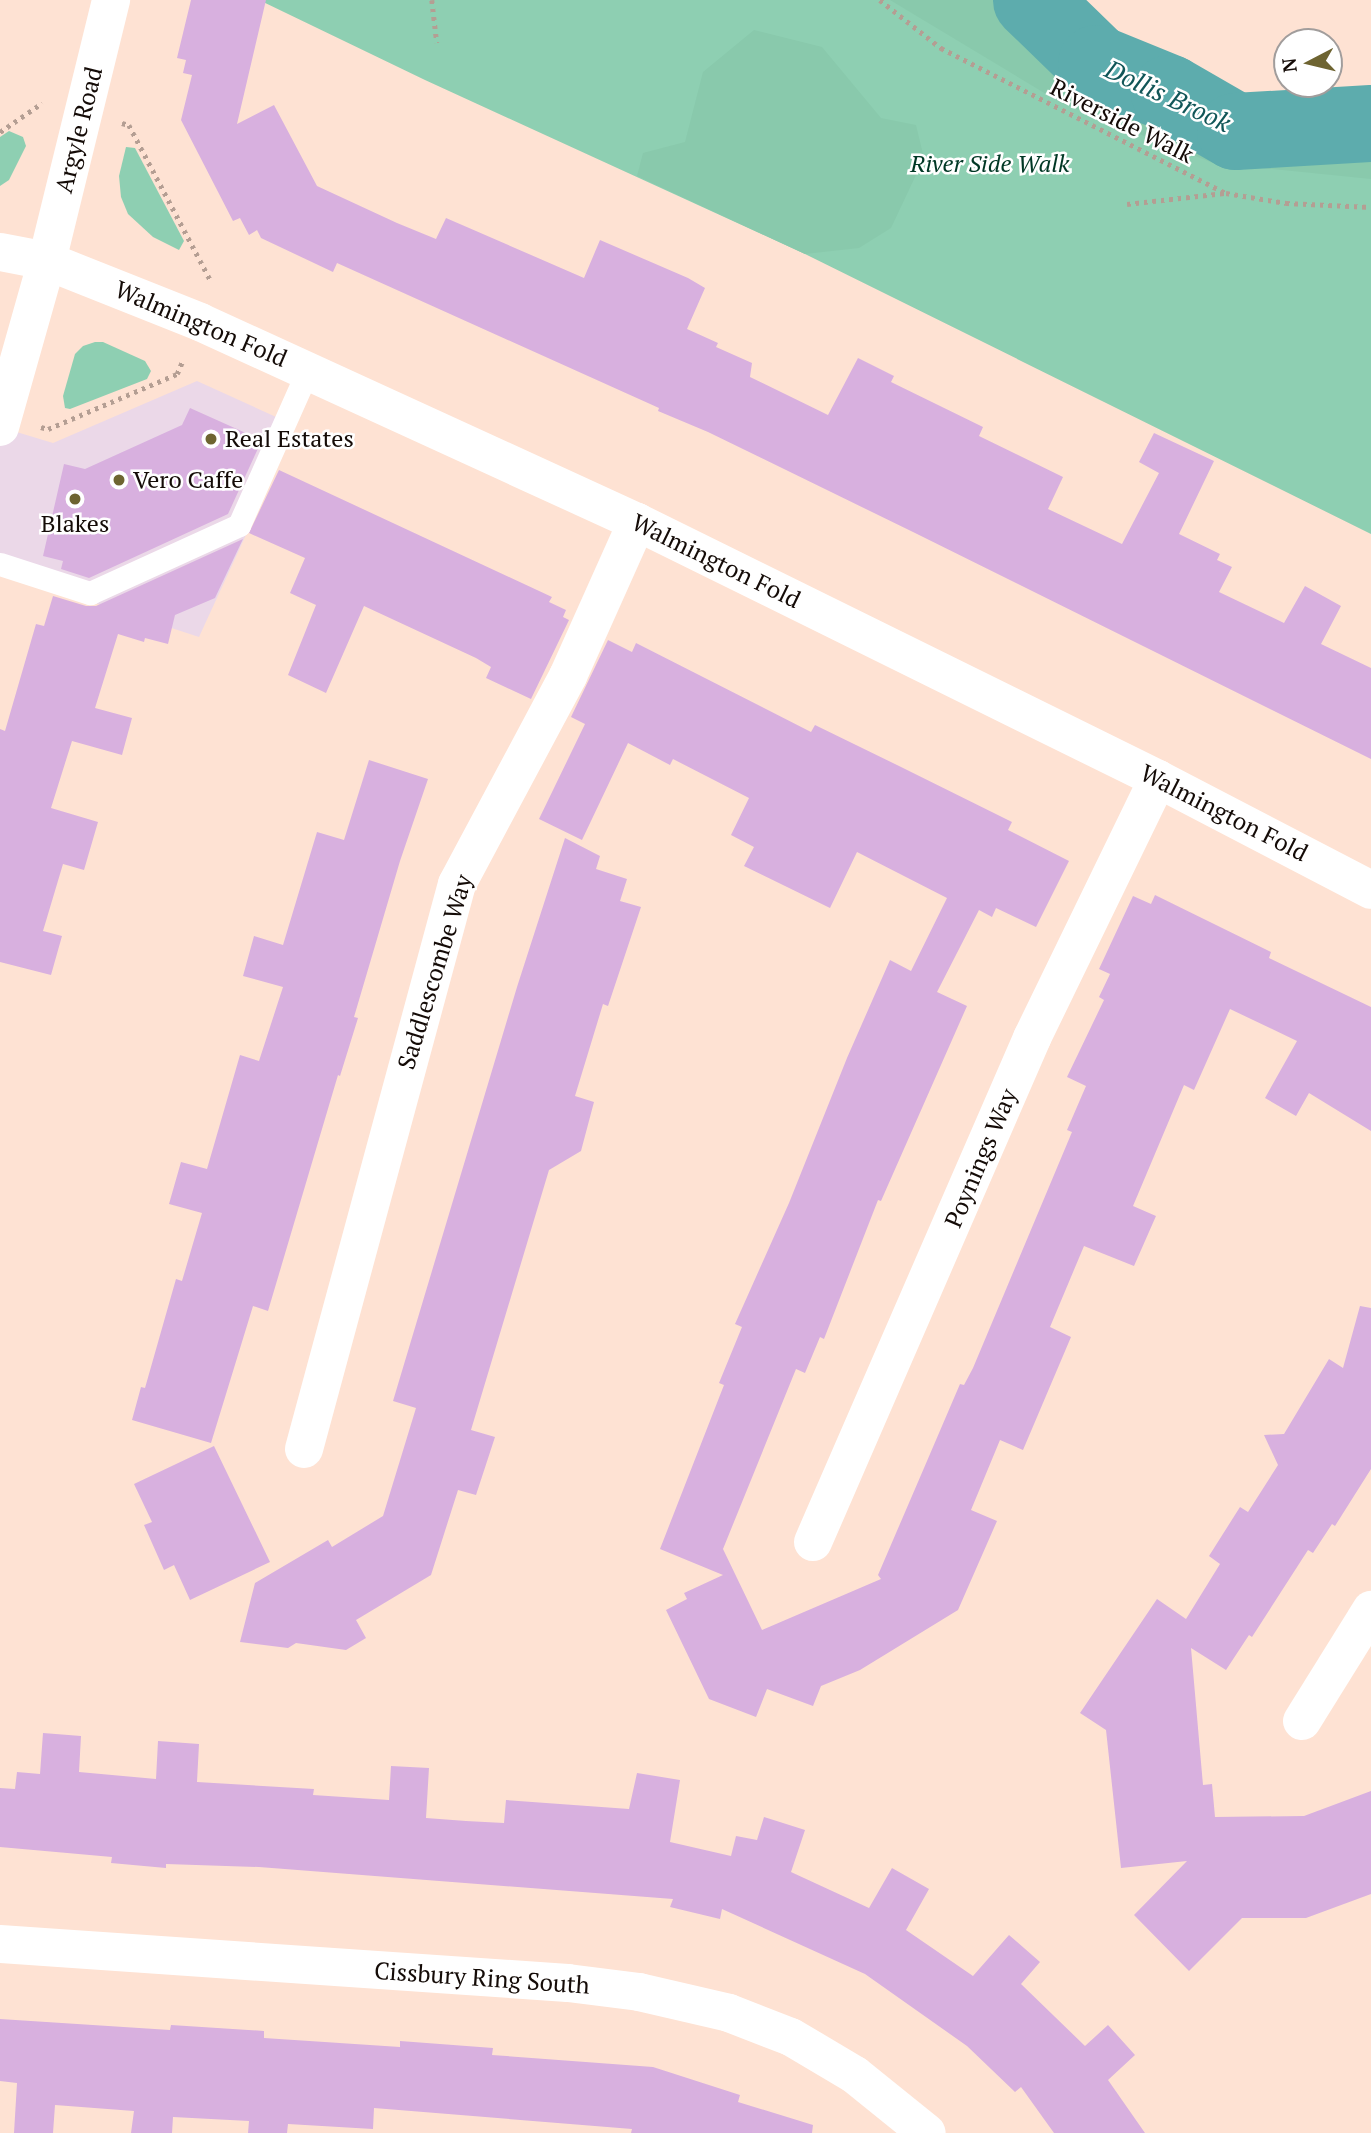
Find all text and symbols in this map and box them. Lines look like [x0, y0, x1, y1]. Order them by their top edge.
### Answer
north arrow [1273, 28, 1343, 98]
water label: Dollis Brook [1100, 53, 1236, 139]
text: N [1275, 57, 1302, 74]
street label: Argyle Road [49, 64, 109, 196]
street label: Riverside Walk [1046, 73, 1198, 169]
park label: River Side Walk [910, 150, 1070, 178]
street label: Walmington Fold [111, 275, 291, 373]
place label: Real Estates [225, 425, 354, 453]
marker: Real Estates [203, 431, 219, 447]
place label: Vero Caffe [133, 466, 243, 494]
marker: Vero Caffe [111, 472, 127, 488]
marker: Blakes [67, 491, 83, 507]
street label: Walmington Fold [627, 508, 805, 614]
place label: Blakes [41, 510, 109, 538]
street label: Walmington Fold [1135, 758, 1313, 868]
street label: Saddlescombe Way [392, 871, 478, 1073]
street label: Poynings Way [939, 1084, 1023, 1232]
street label: Cissbury Ring South [373, 1956, 591, 2000]

